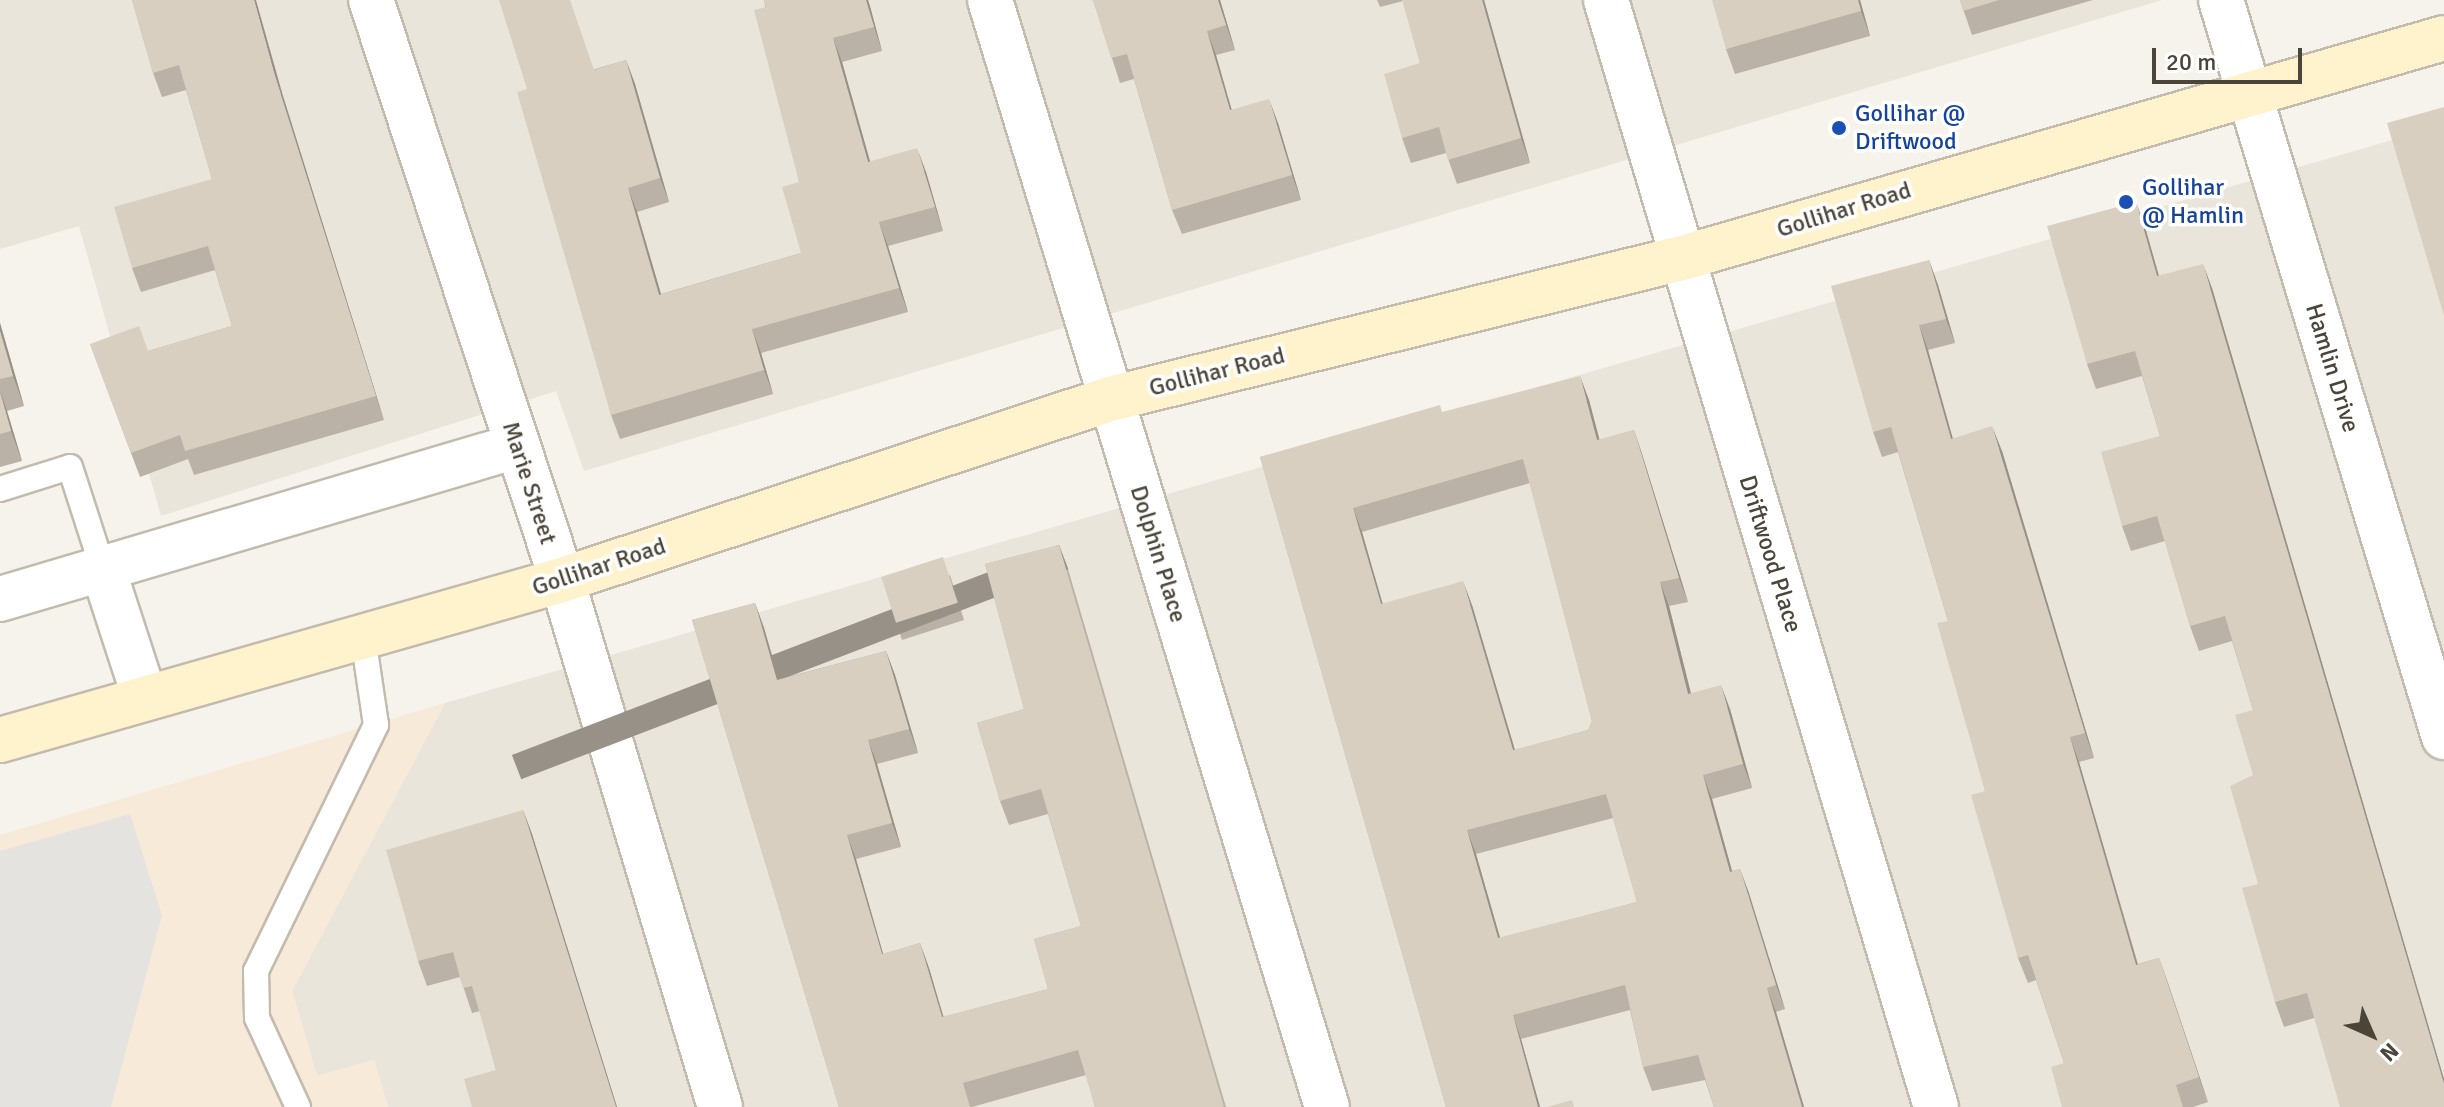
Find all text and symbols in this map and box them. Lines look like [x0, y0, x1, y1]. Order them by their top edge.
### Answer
scale bar [2156, 32, 2306, 82]
text: 20 m [2166, 47, 2216, 77]
place label: Gollihar @ Driftwood [1855, 100, 1965, 156]
marker: Gollihar @ Driftwood [1830, 119, 1848, 137]
place label: Gollihar @ Hamlin [2142, 174, 2244, 230]
street label: Gollihar Road [1773, 176, 1915, 244]
marker: Gollihar @ Hamlin [2117, 193, 2135, 211]
street label: Hamlin Drive [2299, 300, 2365, 436]
street label: Gollihar Road [1146, 341, 1288, 403]
street label: Marie Street [496, 418, 562, 548]
street label: Driftwood Place [1732, 472, 1808, 636]
street label: Dolphin Place [1124, 482, 1192, 626]
street label: Gollihar Road [529, 532, 669, 602]
north arrow [2332, 995, 2412, 1075]
text: N [2374, 1037, 2404, 1067]

